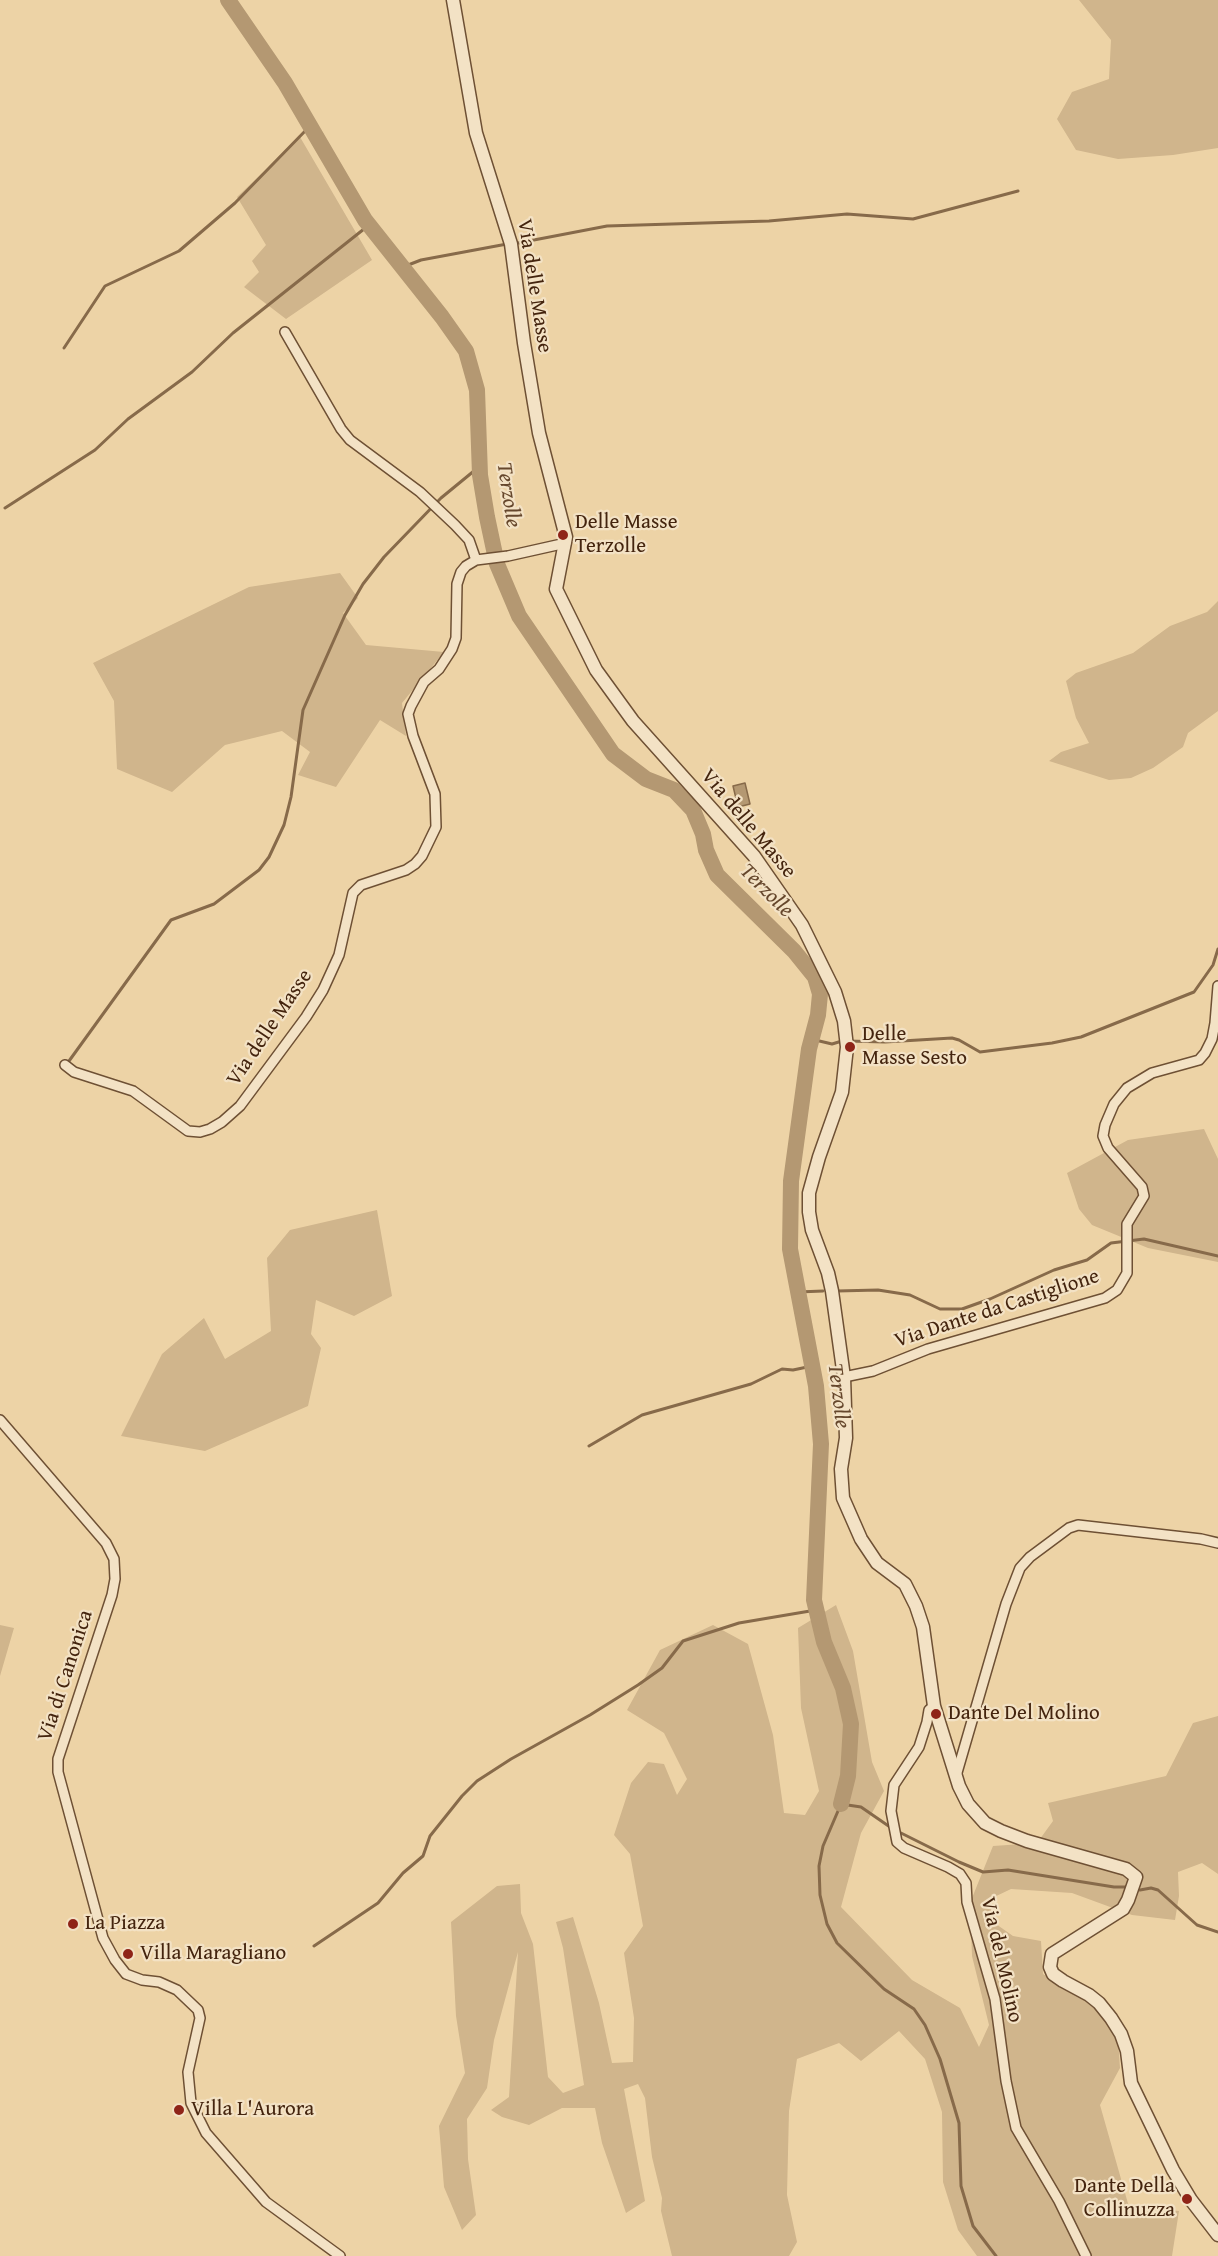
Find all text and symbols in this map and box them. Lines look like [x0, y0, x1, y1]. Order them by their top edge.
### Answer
street label: Via delle Masse [511, 217, 557, 355]
water label: Terzolle [490, 461, 526, 529]
place label: Delle Masse Terzolle [575, 510, 678, 560]
marker: Delle Masse Terzolle [556, 528, 570, 542]
street label: Via delle Masse [695, 764, 801, 884]
water label: Terzolle [734, 859, 798, 923]
street label: Via delle Masse [222, 965, 318, 1091]
place label: Delle Masse Sesto [862, 1022, 967, 1072]
marker: Delle Masse Sesto [843, 1040, 857, 1054]
street label: Via Dante da Castiglione [891, 1264, 1103, 1354]
water label: Terzolle [821, 1362, 855, 1430]
street label: Via di Canonica [33, 1607, 99, 1745]
place label: Dante Del Molino [948, 1701, 1100, 1727]
marker: Dante Del Molino [929, 1707, 943, 1721]
street label: Via del Molino [974, 1895, 1028, 2025]
place label: La Piazza [85, 1911, 165, 1937]
marker: La Piazza [66, 1917, 80, 1931]
place label: Villa Maragliano [140, 1941, 286, 1967]
marker: Villa Maragliano [121, 1947, 135, 1961]
place label: Villa L'Aurora [191, 2097, 314, 2123]
marker: Villa L'Aurora [172, 2103, 186, 2117]
place label: Dante Della Collinuzza [1074, 2174, 1175, 2224]
marker: Dante Della Collinuzza [1180, 2192, 1194, 2206]

